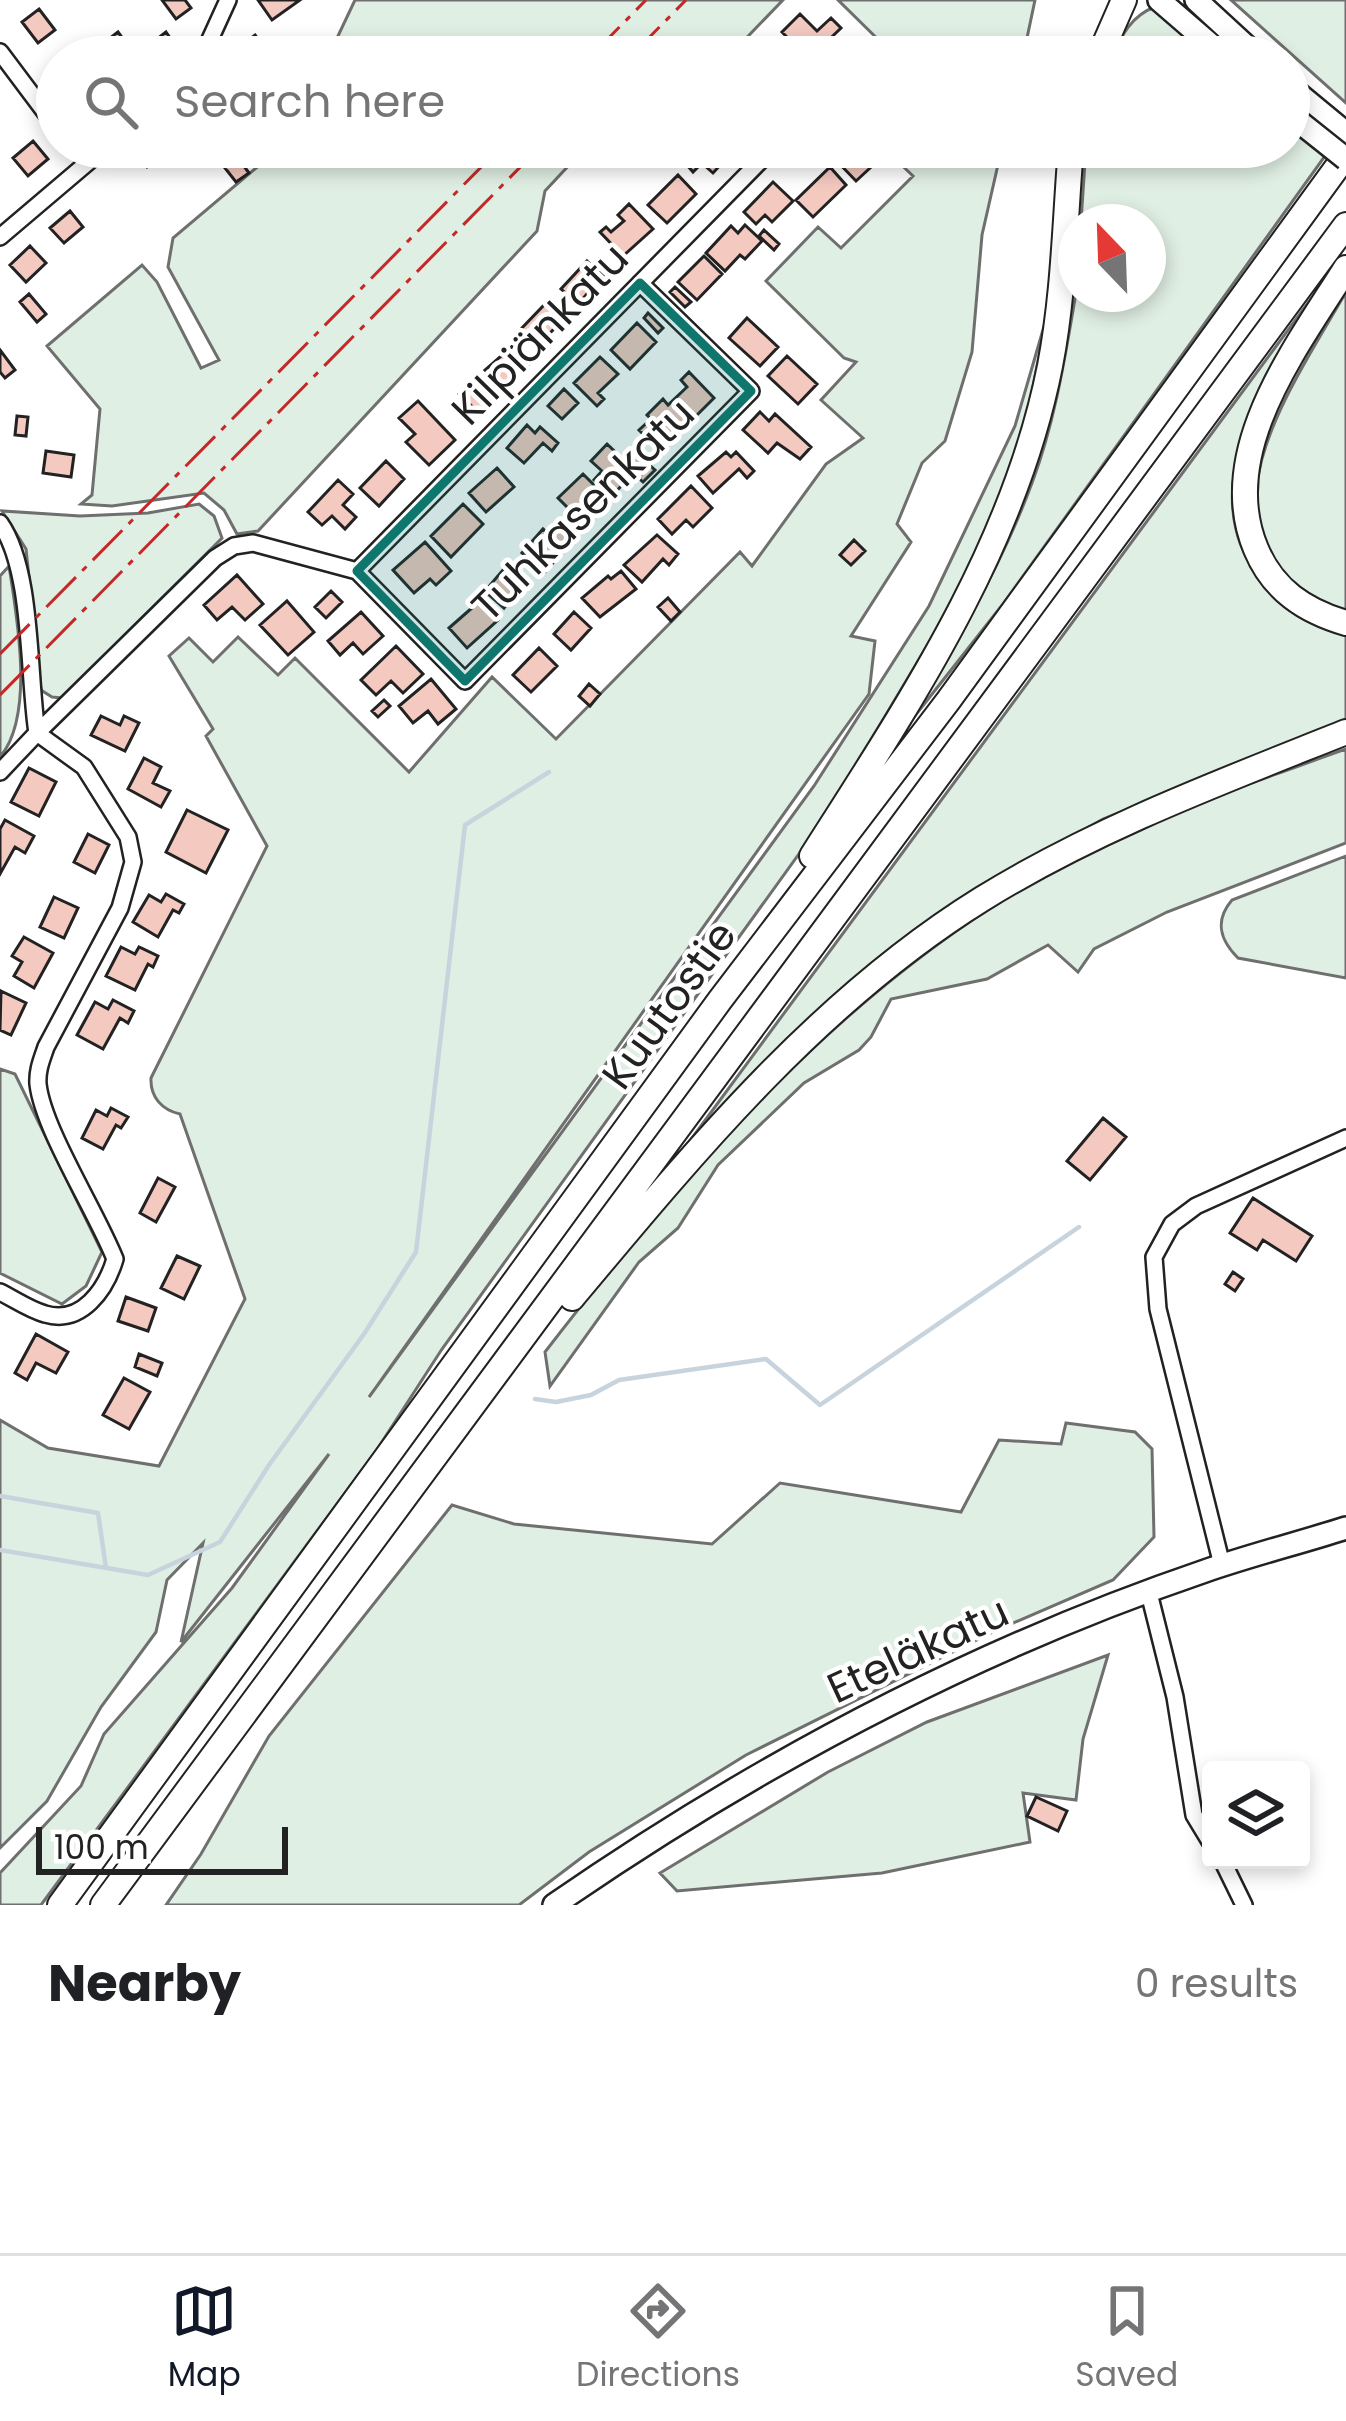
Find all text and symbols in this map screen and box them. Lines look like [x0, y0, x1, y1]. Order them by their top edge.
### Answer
search box [36, 36, 1310, 168]
icon: search [78, 69, 144, 135]
text: Search here [174, 70, 445, 133]
north arrow [1058, 204, 1166, 312]
street label: Kilpiänkatu [438, 230, 642, 438]
street label: Tuhkasenkatu [458, 385, 708, 635]
street label: Kuutostie [588, 909, 750, 1101]
street label: Eteläkatu [818, 1582, 1018, 1718]
map controls [1202, 1761, 1310, 1869]
button: layers [1202, 1761, 1310, 1869]
scale bar [36, 1821, 288, 1874]
text: 100 m [54, 1824, 149, 1871]
text: Nearby [48, 1947, 241, 2019]
text: 0 results [1135, 1956, 1298, 2011]
tab: Map [168, 2278, 241, 2400]
tab: Directions [576, 2278, 740, 2400]
tab: Saved [1075, 2278, 1178, 2400]

